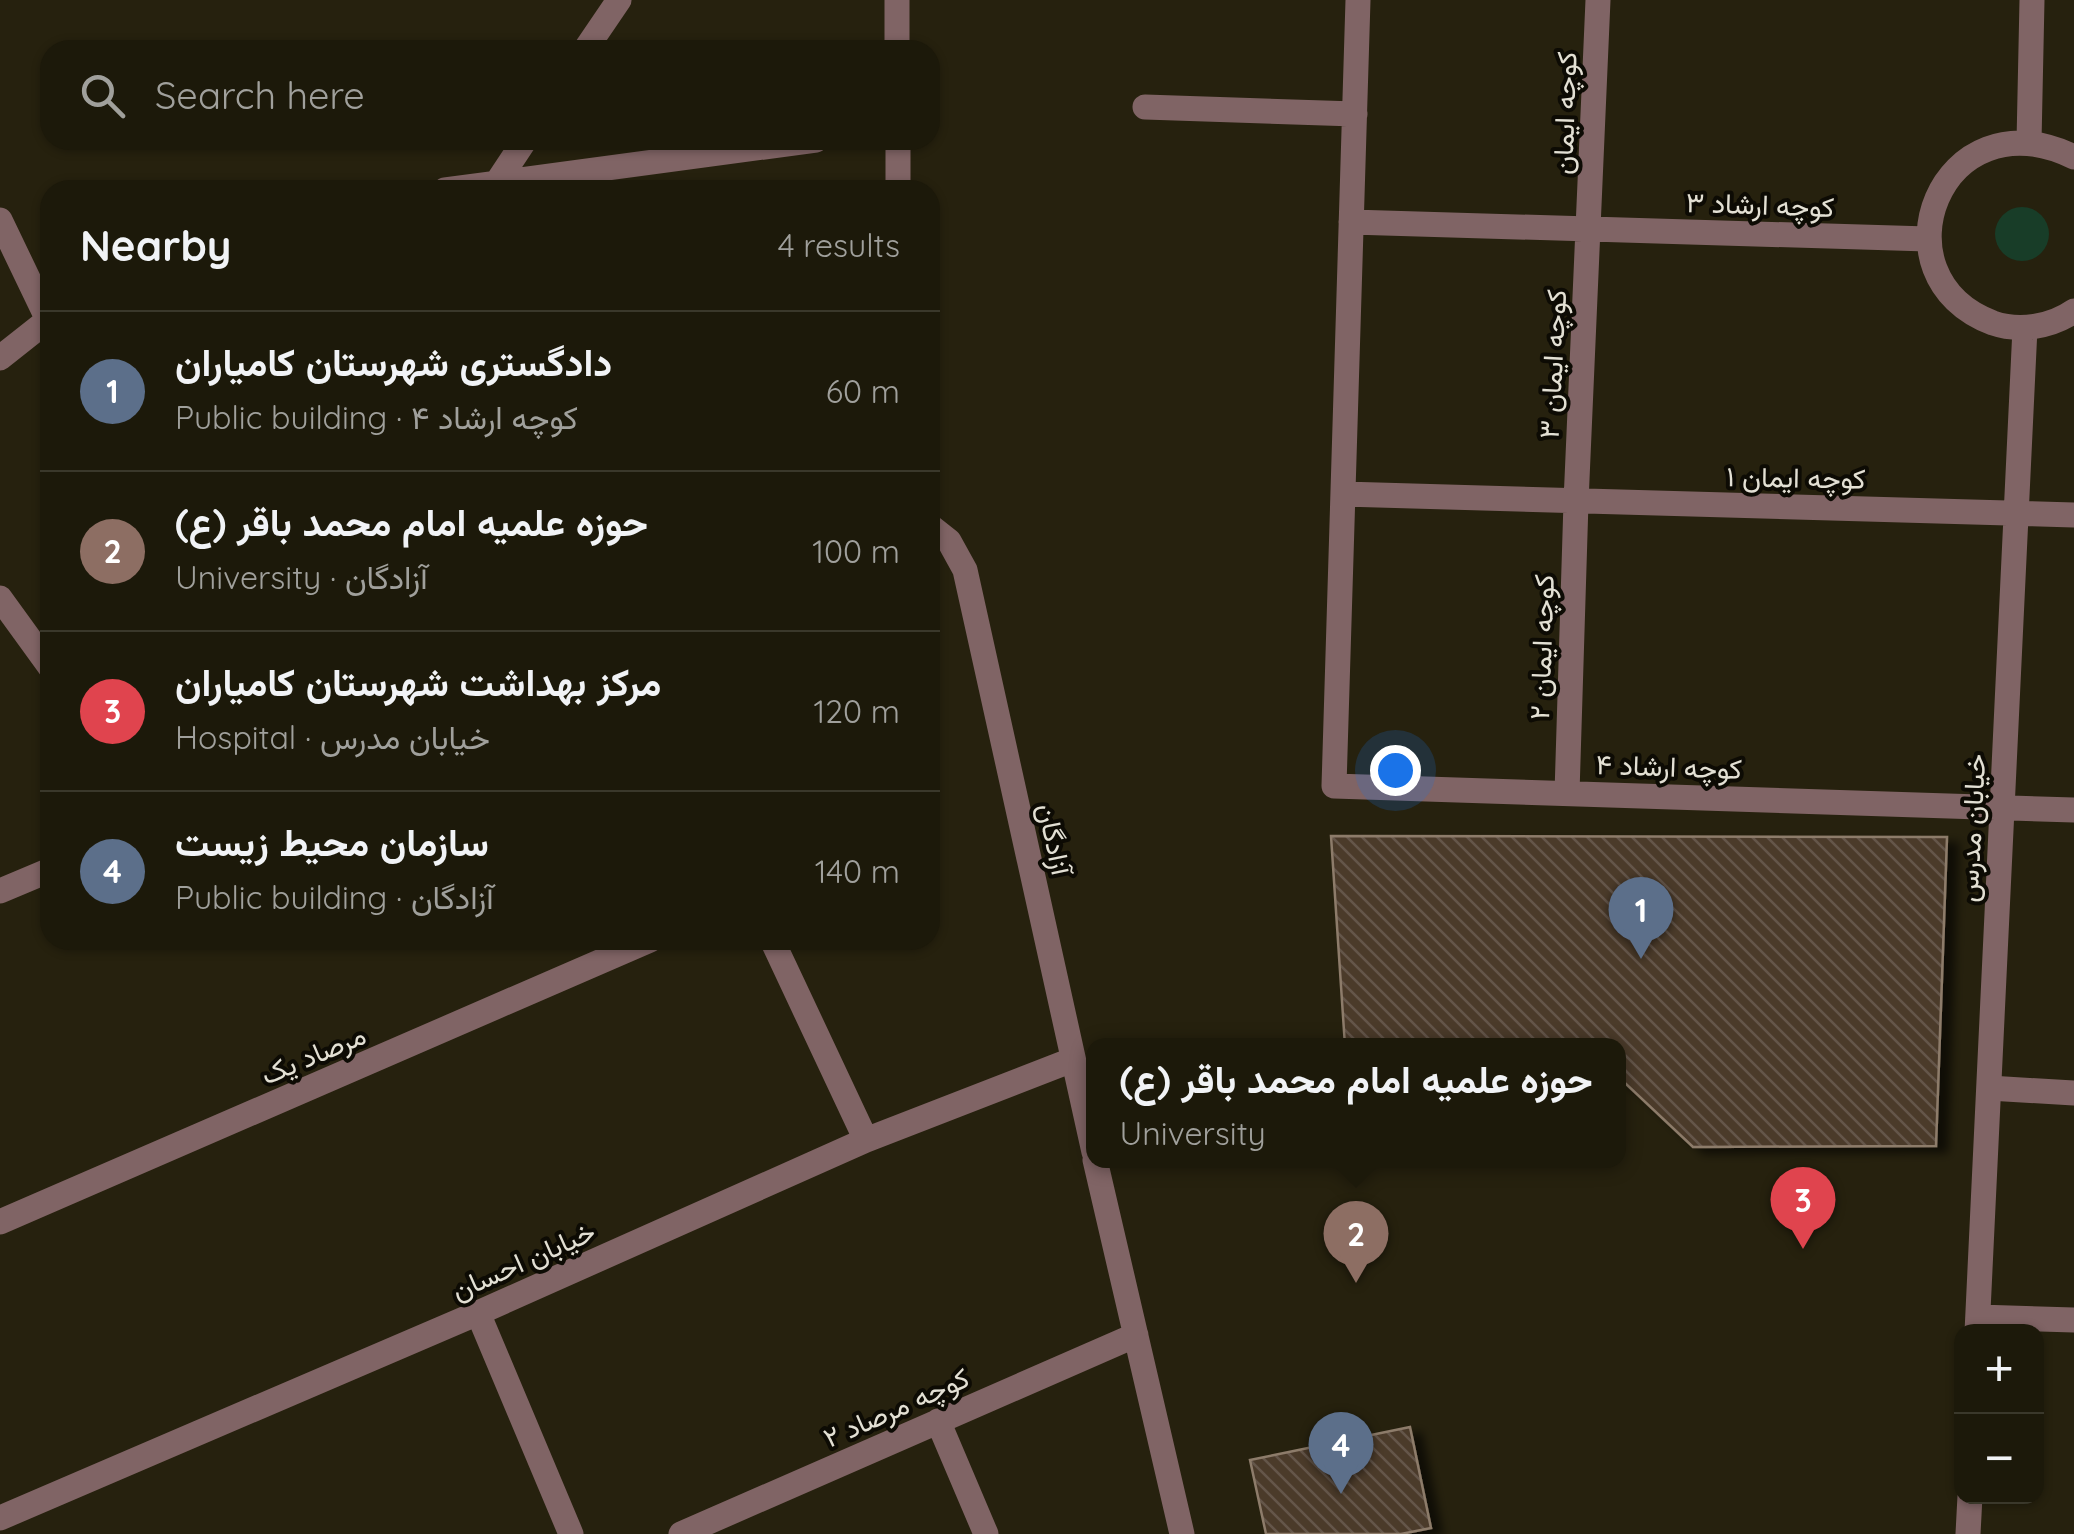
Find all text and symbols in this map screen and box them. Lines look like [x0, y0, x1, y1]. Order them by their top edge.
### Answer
search box [40, 40, 940, 150]
street label: کوچه ایمان [1544, 51, 1586, 175]
icon: search [75, 68, 130, 123]
text: Search here [155, 71, 365, 119]
street label: کوچه ارشاد ۳ [1685, 184, 1835, 226]
text: Nearby [80, 219, 231, 272]
text: 4 results [778, 225, 900, 265]
street label: کوچه ایمان ۳ [1531, 288, 1575, 440]
text: دادگستری شهرستان کامیاران [175, 338, 612, 386]
text: 1 [106, 371, 119, 411]
text: 60 m [826, 371, 900, 411]
text: Public building · کوچه ارشاد ۴ [175, 397, 578, 437]
street label: کوچه ایمان ۱ [1726, 458, 1866, 498]
text: حوزه علمیه امام محمد باقر (ع) [175, 498, 648, 546]
text: 2 [103, 531, 122, 571]
text: 100 m [812, 531, 900, 571]
text: University · آزادگان [175, 557, 428, 597]
street label: کوچه ایمان ۲ [1521, 574, 1563, 720]
text: مرکز بهداشت شهرستان کامیاران [175, 658, 662, 706]
text: 3 [104, 691, 121, 731]
text: 120 m [813, 691, 900, 731]
text: Hospital · خیابان مدرس [175, 717, 490, 757]
your location [1370, 745, 1421, 796]
street label: کوچه ارشاد ۴ [1595, 746, 1743, 788]
street label: خیابان مدرس [1950, 753, 1993, 903]
street label: آزادگان [1029, 800, 1080, 881]
text: سازمان محیط زیست [175, 818, 489, 866]
text: 4 [103, 851, 122, 891]
text: 140 m [815, 851, 900, 891]
pin: 1 [1608, 876, 1674, 959]
text: Public building · آزادگان [175, 877, 494, 917]
street label: مرصاد یک [255, 1016, 371, 1093]
popup [1086, 1038, 1626, 1168]
text: حوزه علمیه امام محمد باقر (ع) [1120, 1055, 1592, 1103]
text: University [1120, 1113, 1266, 1153]
pin: 3 [1770, 1166, 1836, 1249]
pin: 2 [1324, 1200, 1388, 1283]
street label: خیابان احسان [446, 1213, 600, 1307]
map controls [1954, 1324, 2044, 1504]
button: + [1954, 1324, 2044, 1414]
street label: کوچه مرصاد ۲ [818, 1359, 975, 1457]
pin: 4 [1308, 1412, 1374, 1494]
button: − [1954, 1414, 2044, 1504]

